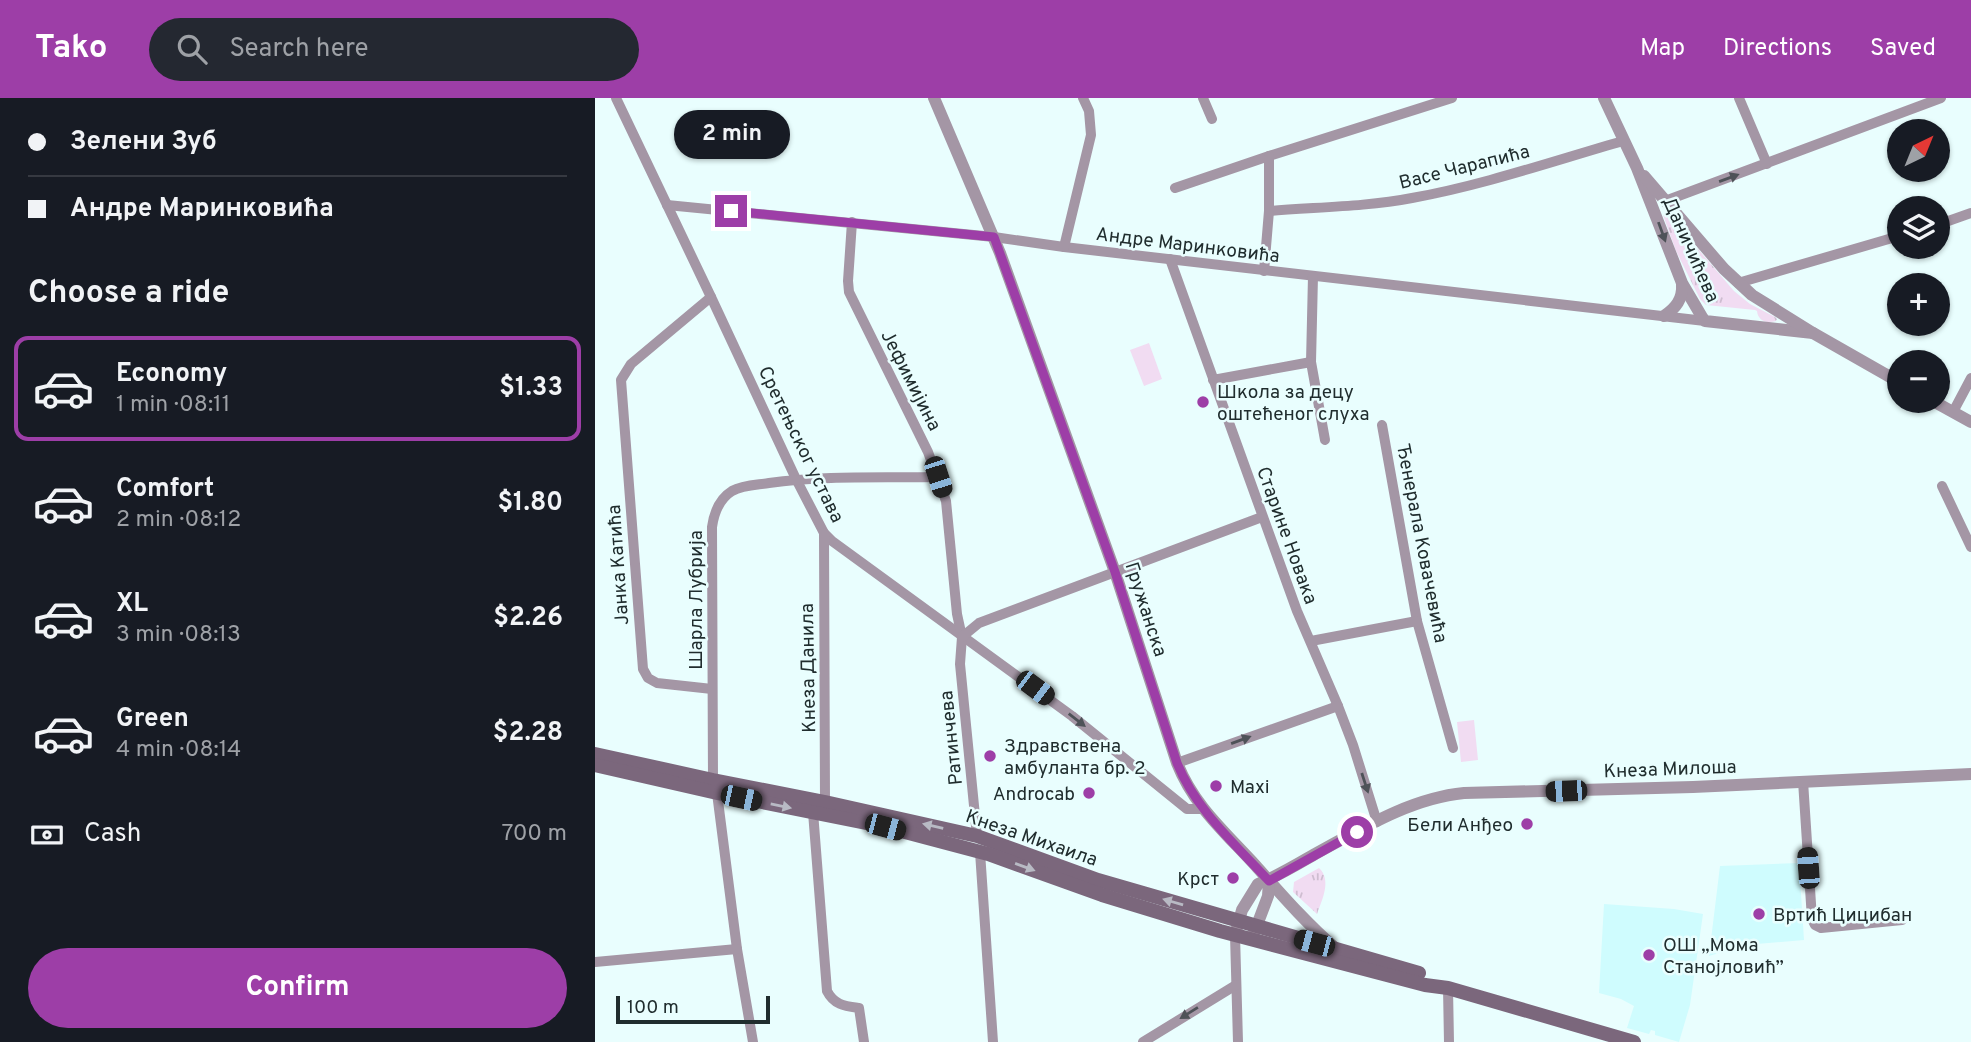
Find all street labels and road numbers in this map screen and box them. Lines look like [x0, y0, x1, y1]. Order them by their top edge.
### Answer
street label: Васе Чарапића [1397, 140, 1532, 196]
street label: Даничићева [1656, 193, 1724, 306]
street label: Андре Маринковића [1094, 223, 1281, 269]
street label: Јефимијина [875, 326, 946, 435]
street label: Сретењског устава [752, 363, 849, 527]
street label: Ђенерала Ковачевића [1390, 442, 1452, 645]
street label: Старине Новака [1250, 464, 1322, 608]
street label: Јанка Катића [603, 504, 635, 626]
street label: Шарла Лубрија [685, 530, 709, 670]
street label: Гружанска [1119, 559, 1172, 660]
street label: Кнеза Данила [796, 603, 822, 733]
street label: Ратинчева [935, 689, 969, 786]
street label: Кнеза Милоша [1603, 756, 1737, 784]
street label: Кнеза Михаила [962, 805, 1101, 873]

